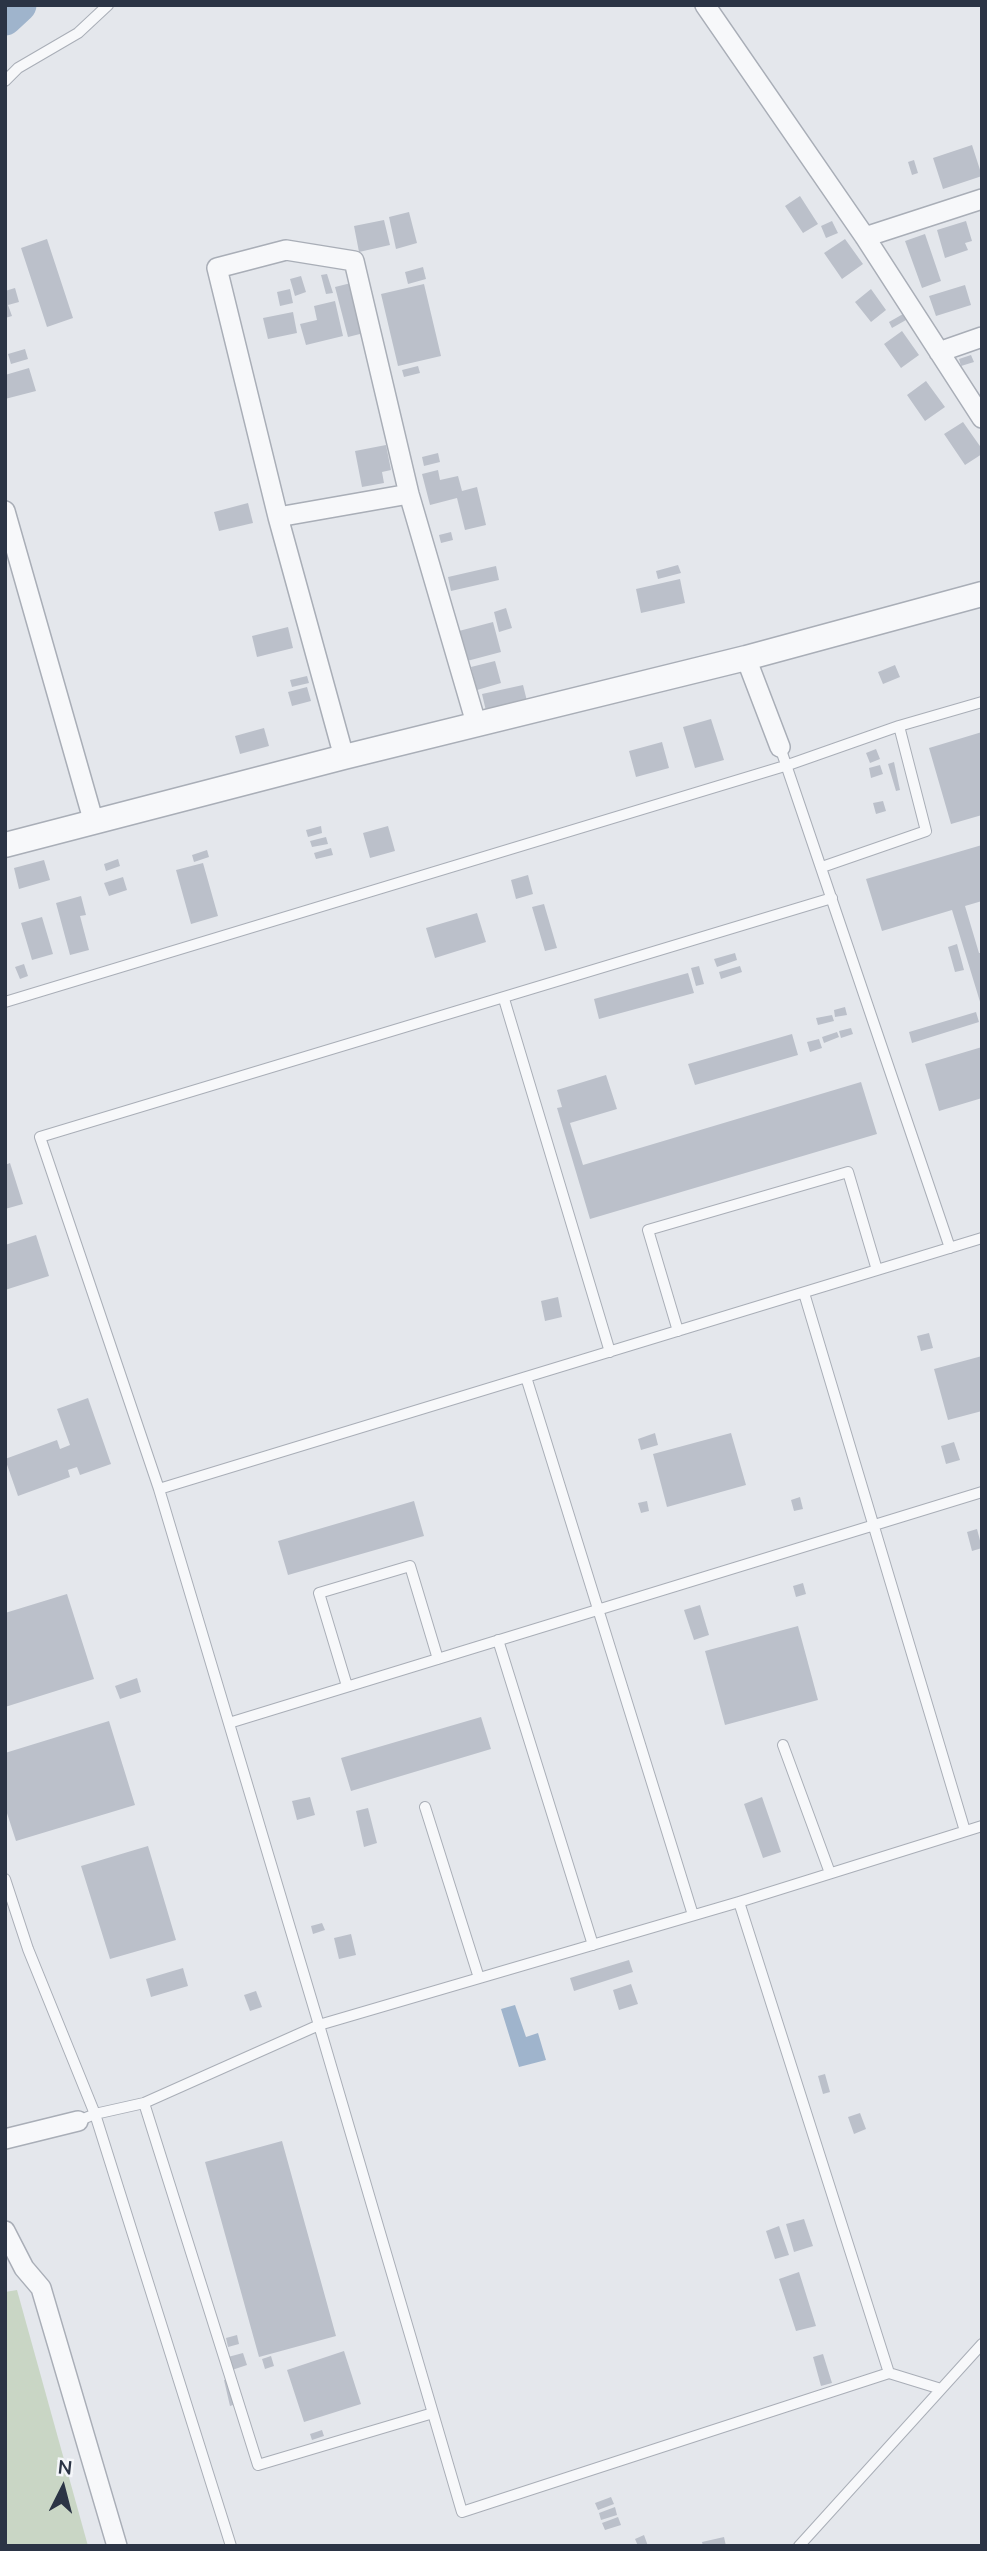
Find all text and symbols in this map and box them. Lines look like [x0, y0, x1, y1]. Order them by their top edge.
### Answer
north arrow [28, 2453, 98, 2523]
text: N [57, 2454, 74, 2480]

